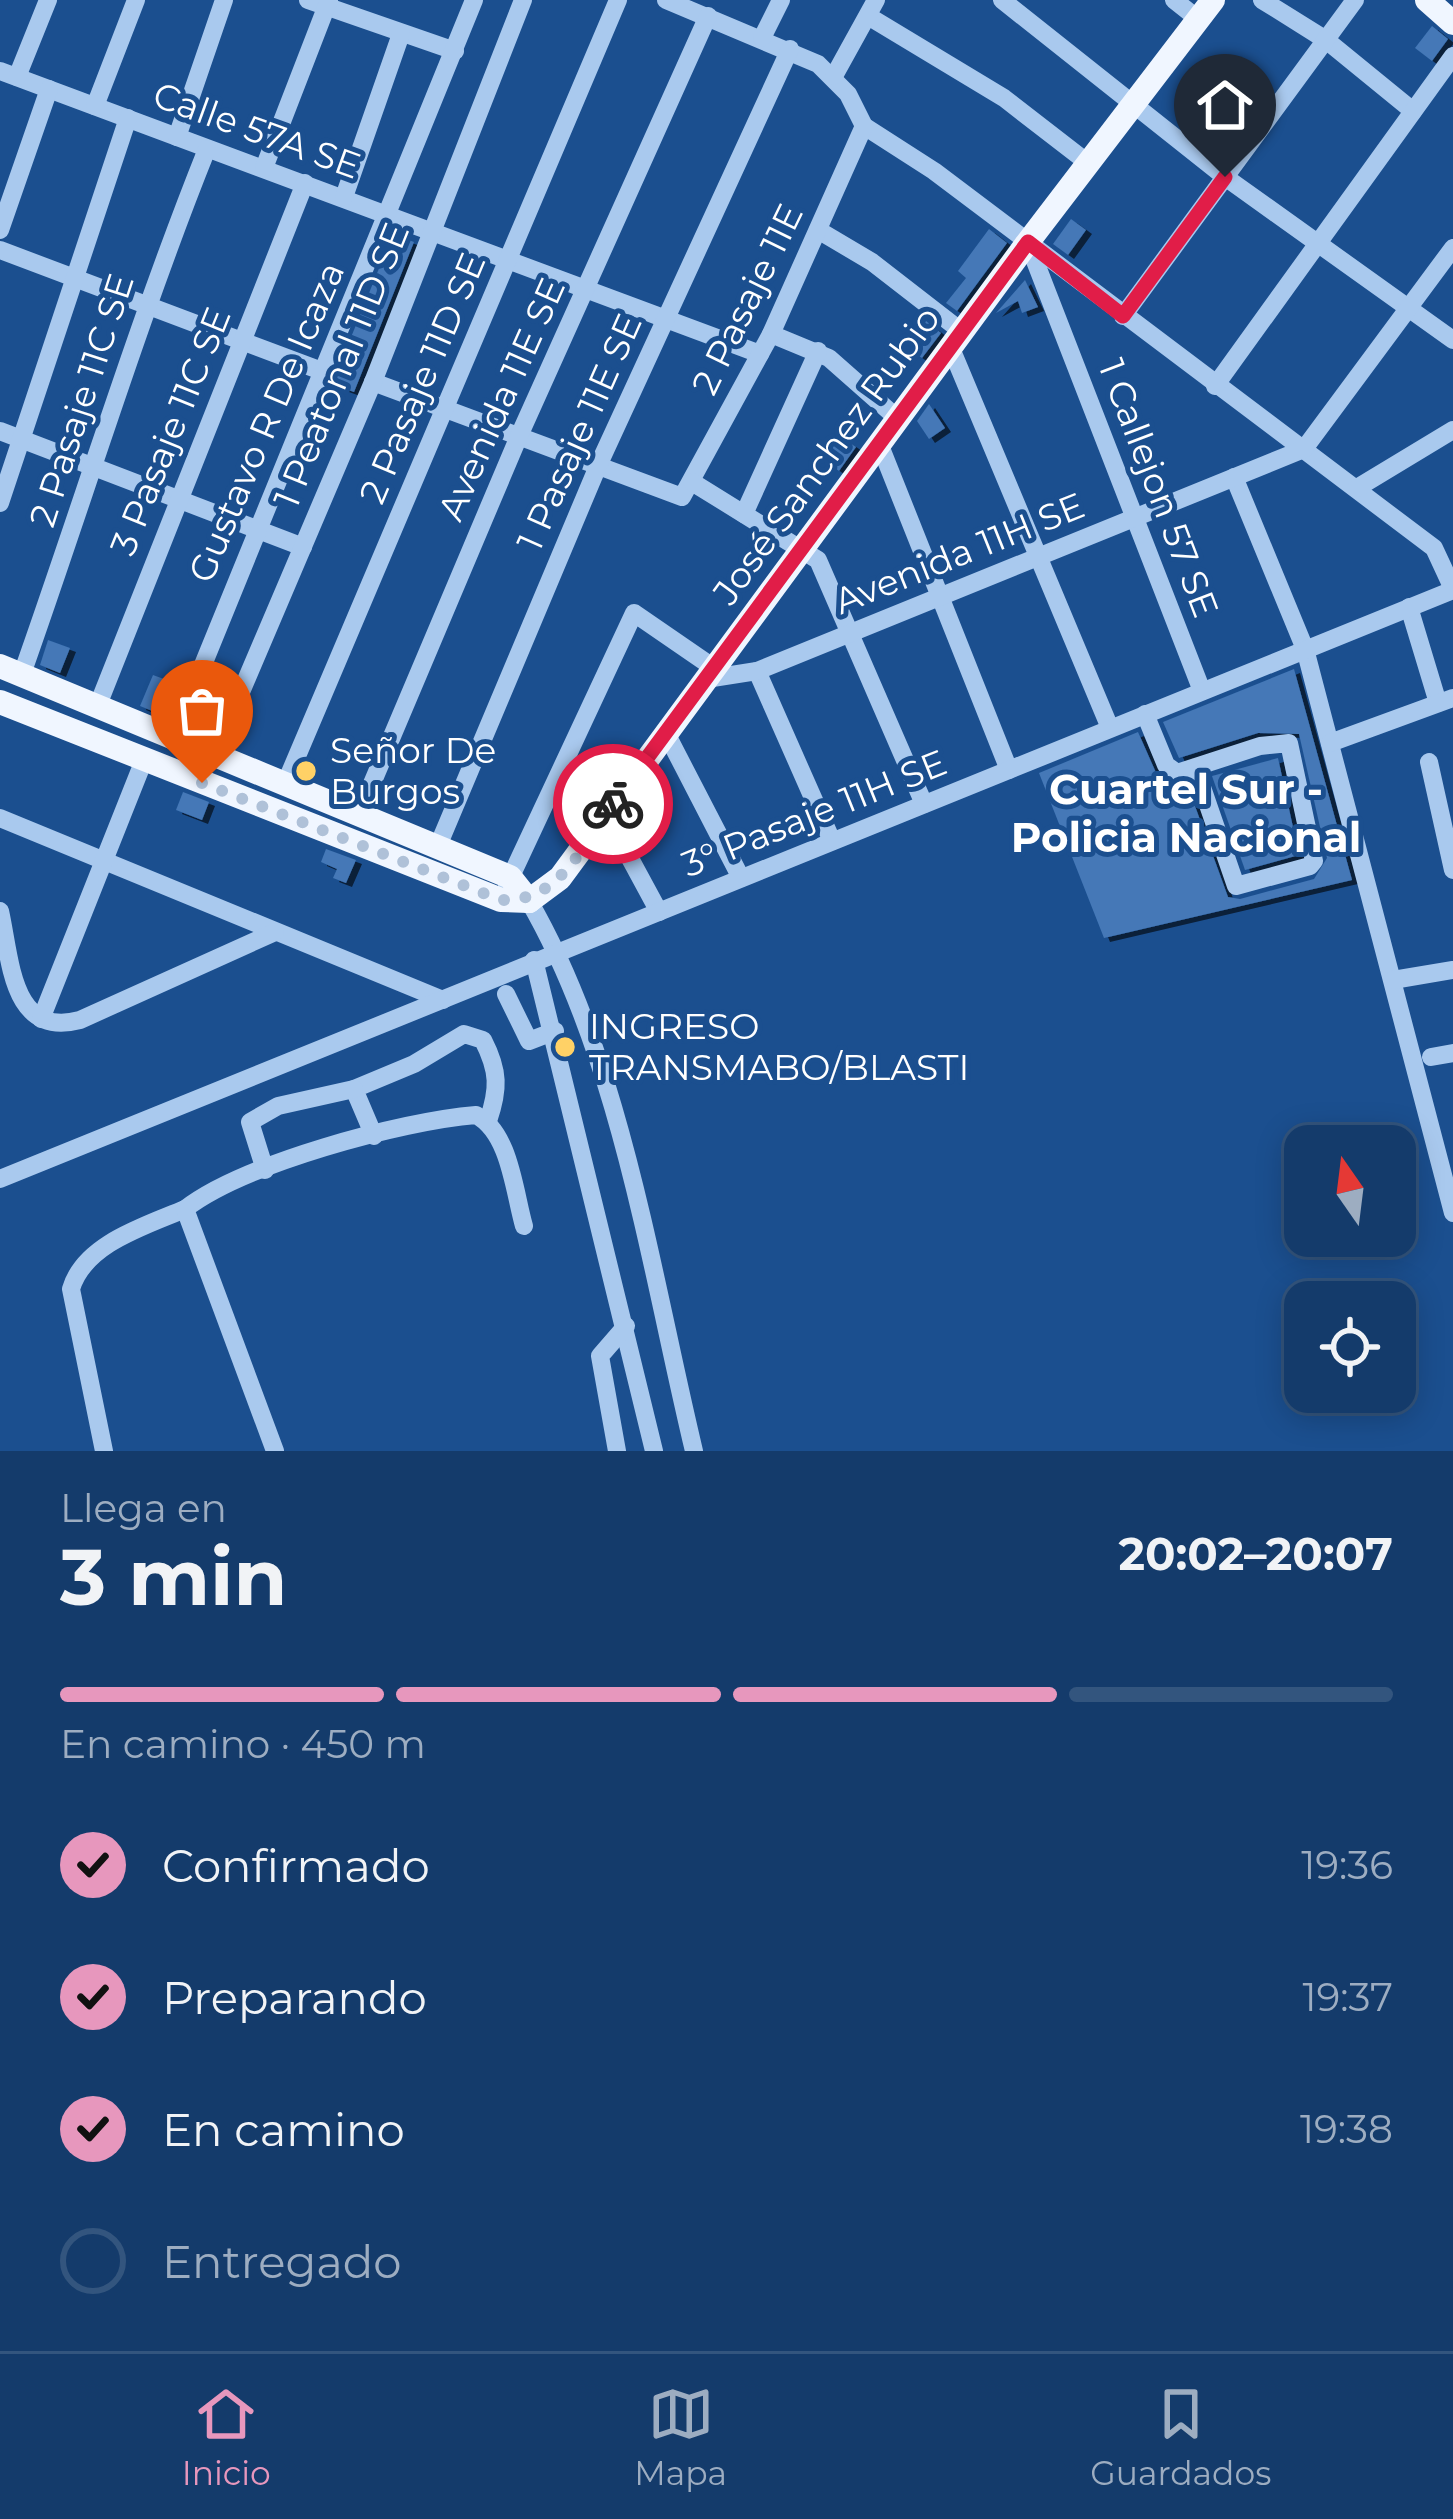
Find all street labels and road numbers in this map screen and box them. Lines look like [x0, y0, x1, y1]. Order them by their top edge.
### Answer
street label: Calle 57A SE [147, 72, 367, 188]
street label: 2 Pasaje 11E [682, 197, 812, 401]
street label: 1 Peatonal 11D SE [264, 216, 418, 514]
street label: 2 Pasaje 11D SE [349, 246, 495, 510]
street label: Gustavo R De Icaza [179, 255, 353, 589]
street label: 2 Pasaje 11C SE [19, 268, 143, 532]
street label: Avenida 11E SE [428, 271, 574, 527]
street label: José Sanchez Rubio [702, 297, 949, 613]
street label: 3 Pasaje 11C SE [100, 301, 240, 561]
street label: 1 Pasaje 11E SE [507, 307, 651, 557]
street label: 1 Callejon 57 SE [1090, 353, 1228, 623]
street label: Avenida 11H SE [828, 483, 1090, 623]
street label: 3° Pasaje 11H SE [675, 740, 953, 886]

